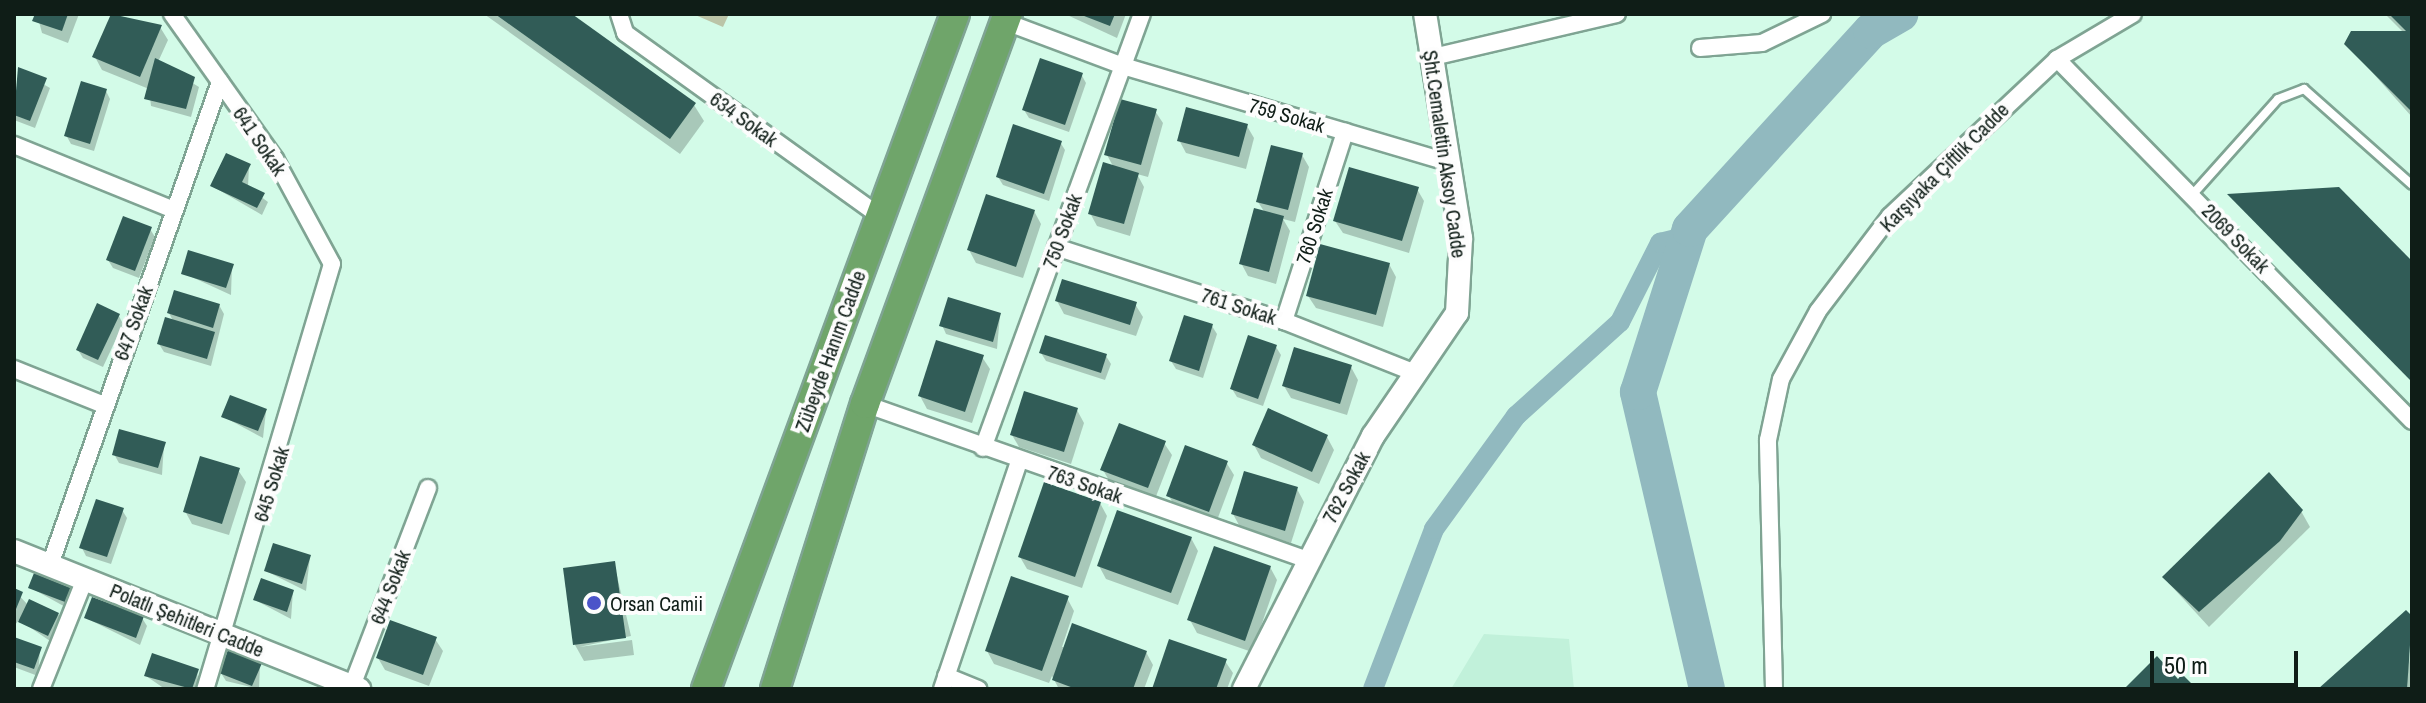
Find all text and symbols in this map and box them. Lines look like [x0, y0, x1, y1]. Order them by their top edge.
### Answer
street label: Şht.Cemalettin Aksoy Cadde [1418, 48, 1472, 260]
street label: 634 Sokak [706, 87, 782, 151]
street label: 759 Sokak [1246, 93, 1328, 137]
street label: Karşıyaka Çiftlik Cadde [1875, 98, 2013, 236]
street label: 641 Sokak [228, 102, 292, 180]
street label: 760 Sokak [1291, 185, 1337, 267]
street label: 750 Sokak [1037, 190, 1087, 272]
street label: 2069 Sokak [2197, 199, 2275, 277]
street label: Zübeyde Hanım Cadde [790, 267, 870, 435]
street label: 647 Sokak [108, 282, 158, 364]
street label: 761 Sokak [1198, 283, 1280, 329]
street label: 645 Sokak [248, 443, 294, 525]
street label: 762 Sokak [1317, 447, 1375, 527]
street label: 763 Sokak [1044, 460, 1126, 508]
street label: 644 Sokak [365, 547, 415, 627]
street label: Polatlı Şehitleri Cadde [106, 578, 268, 662]
place label: Orsan Camii [610, 591, 703, 615]
marker: Orsan Camii [585, 594, 603, 612]
scale bar [2154, 635, 2302, 685]
text: 50 m [2164, 649, 2208, 681]

